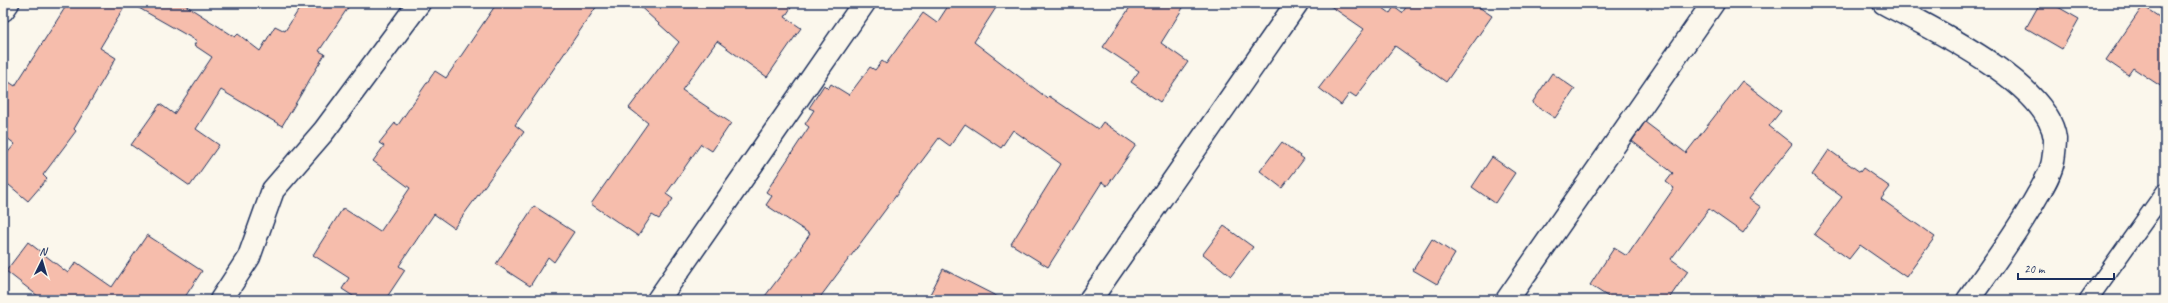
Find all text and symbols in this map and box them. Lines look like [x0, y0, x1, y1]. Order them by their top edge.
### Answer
north arrow [22, 241, 62, 281]
text: N [39, 244, 49, 258]
scale bar [2018, 255, 2114, 281]
text: 20 m [2024, 261, 2046, 277]

